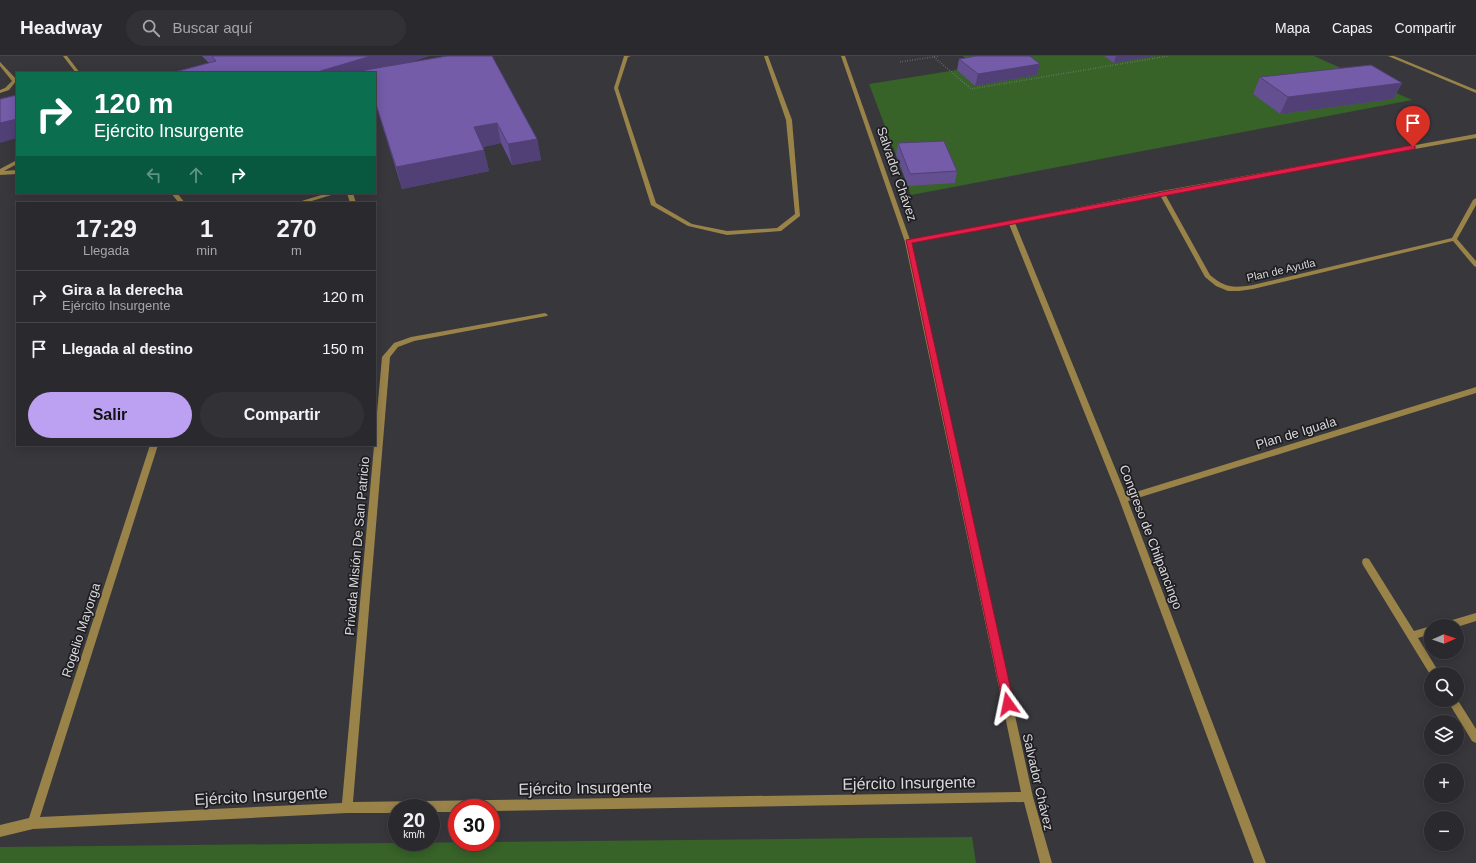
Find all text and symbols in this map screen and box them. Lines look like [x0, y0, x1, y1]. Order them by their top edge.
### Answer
search box [126, 10, 406, 46]
text: Headway [20, 17, 102, 38]
icon: search [140, 17, 162, 39]
text: Buscar aquí [172, 19, 252, 36]
text: Mapa [1275, 20, 1310, 36]
text: Capas [1332, 20, 1373, 36]
text: Compartir [1395, 20, 1456, 36]
icon: right [28, 88, 80, 140]
text: 120 m [94, 88, 173, 119]
pin [1396, 106, 1430, 147]
icon: arrive [1402, 112, 1424, 134]
text: Ejército Insurgente [94, 121, 244, 141]
street label: Salvador Chávez [874, 125, 920, 223]
icon: left [143, 164, 165, 186]
icon: ahead [185, 164, 207, 186]
icon: right [227, 164, 249, 186]
text: 17:29 [75, 215, 137, 242]
text: 1 [200, 215, 213, 242]
text: 270 [277, 215, 317, 242]
text: Llegada [83, 243, 129, 258]
text: min [196, 243, 217, 258]
text: m [291, 243, 302, 258]
street label: Plan de Ayutla [1245, 256, 1317, 284]
text: Gira a la derecha [62, 281, 183, 298]
icon: right [28, 286, 50, 308]
text: 120 m [322, 288, 364, 305]
text: Ejército Insurgente [62, 298, 170, 313]
icon: arrive [28, 338, 50, 360]
text: Llegada al destino [62, 340, 193, 357]
text: 150 m [322, 340, 364, 357]
button: Salir [28, 392, 192, 438]
button: Compartir [200, 392, 364, 438]
street label: Plan de Iguala [1254, 413, 1339, 452]
street label: Privada Misión De San Patricio [342, 456, 372, 636]
street label: Congreso de Chilpancingo [1117, 463, 1185, 611]
street label: Rogelio Mayorga [59, 580, 104, 679]
north arrow [1424, 619, 1464, 659]
map controls [1424, 619, 1464, 851]
button: search [1424, 667, 1464, 707]
position arrow [987, 683, 1029, 725]
button: layers [1424, 715, 1464, 755]
street label: Salvador Chávez [1020, 732, 1056, 832]
button: + [1424, 763, 1464, 803]
street label: Ejército Insurgente [842, 773, 976, 793]
street label: Ejército Insurgente [518, 778, 652, 798]
street label: Ejército Insurgente [194, 784, 328, 808]
speed limit sign: 30 [448, 799, 500, 851]
text: 20 [403, 809, 425, 831]
button: − [1424, 811, 1464, 851]
text: km/h [403, 829, 425, 840]

